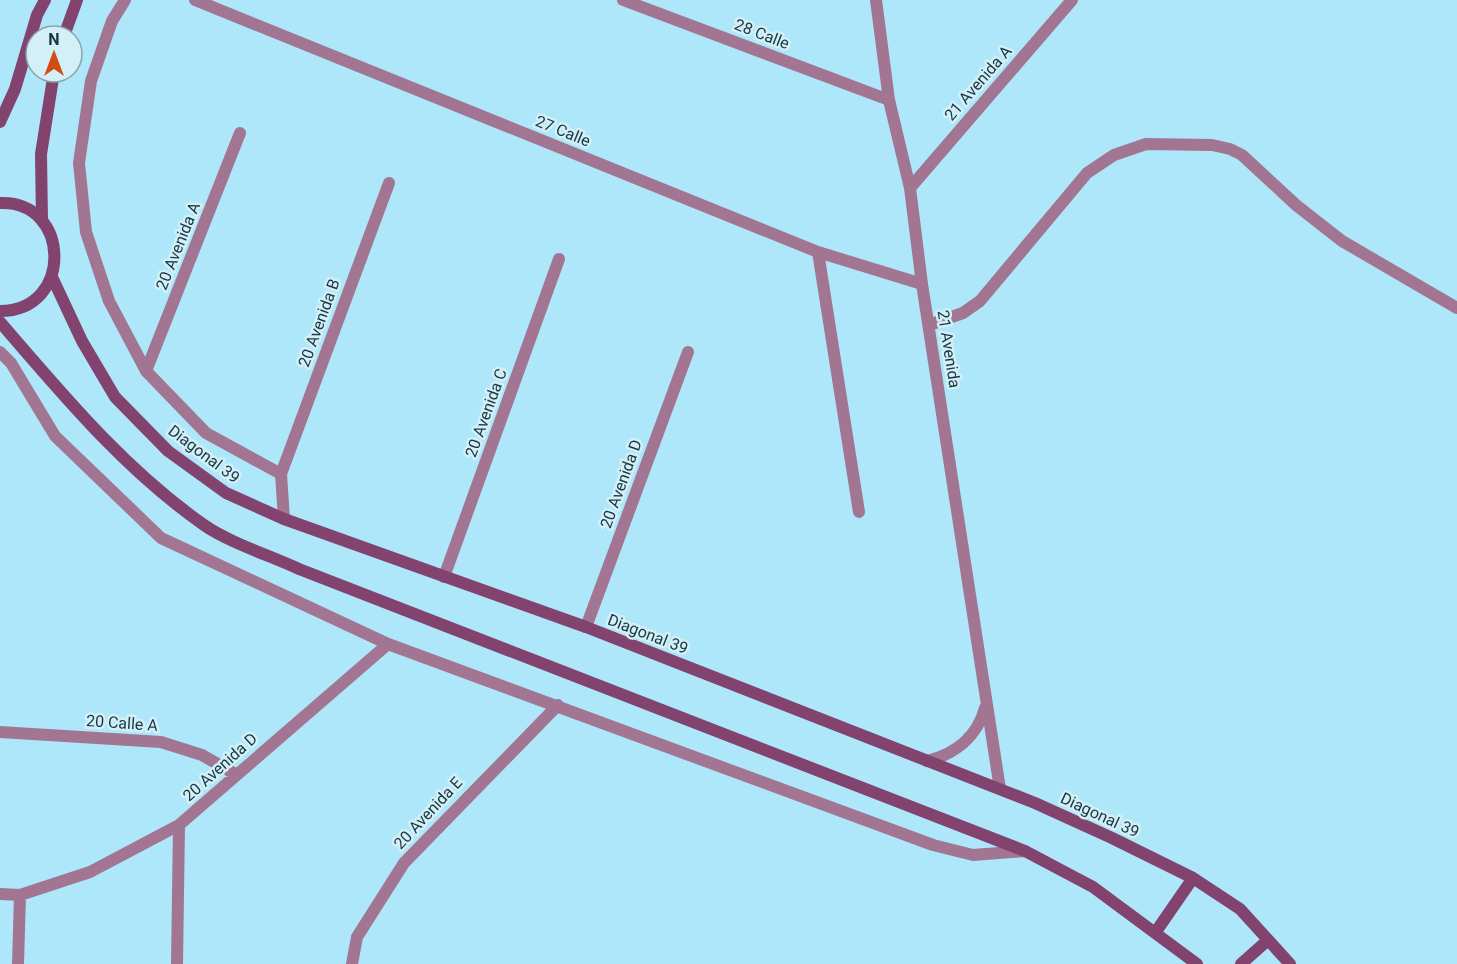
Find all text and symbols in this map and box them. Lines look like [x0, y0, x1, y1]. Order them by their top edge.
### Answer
street label: 28 Calle [732, 15, 792, 53]
north arrow [24, 24, 84, 84]
text: N [48, 30, 60, 49]
street label: 21 Avenida A [940, 41, 1016, 124]
street label: 27 Calle [533, 111, 593, 151]
street label: 20 Avenida A [152, 199, 204, 293]
street label: 20 Avenida B [294, 276, 344, 370]
street label: 21 Avenida [933, 309, 965, 389]
street label: 20 Avenida C [461, 366, 511, 460]
street label: Diagonal 39 [165, 421, 243, 487]
street label: 20 Avenida D [596, 437, 646, 531]
street label: Diagonal 39 [605, 610, 691, 658]
street label: 20 Calle A [86, 711, 159, 735]
street label: 20 Avenida D [179, 729, 261, 805]
street label: 20 Avenida E [390, 773, 466, 853]
street label: Diagonal 39 [1058, 789, 1142, 841]

